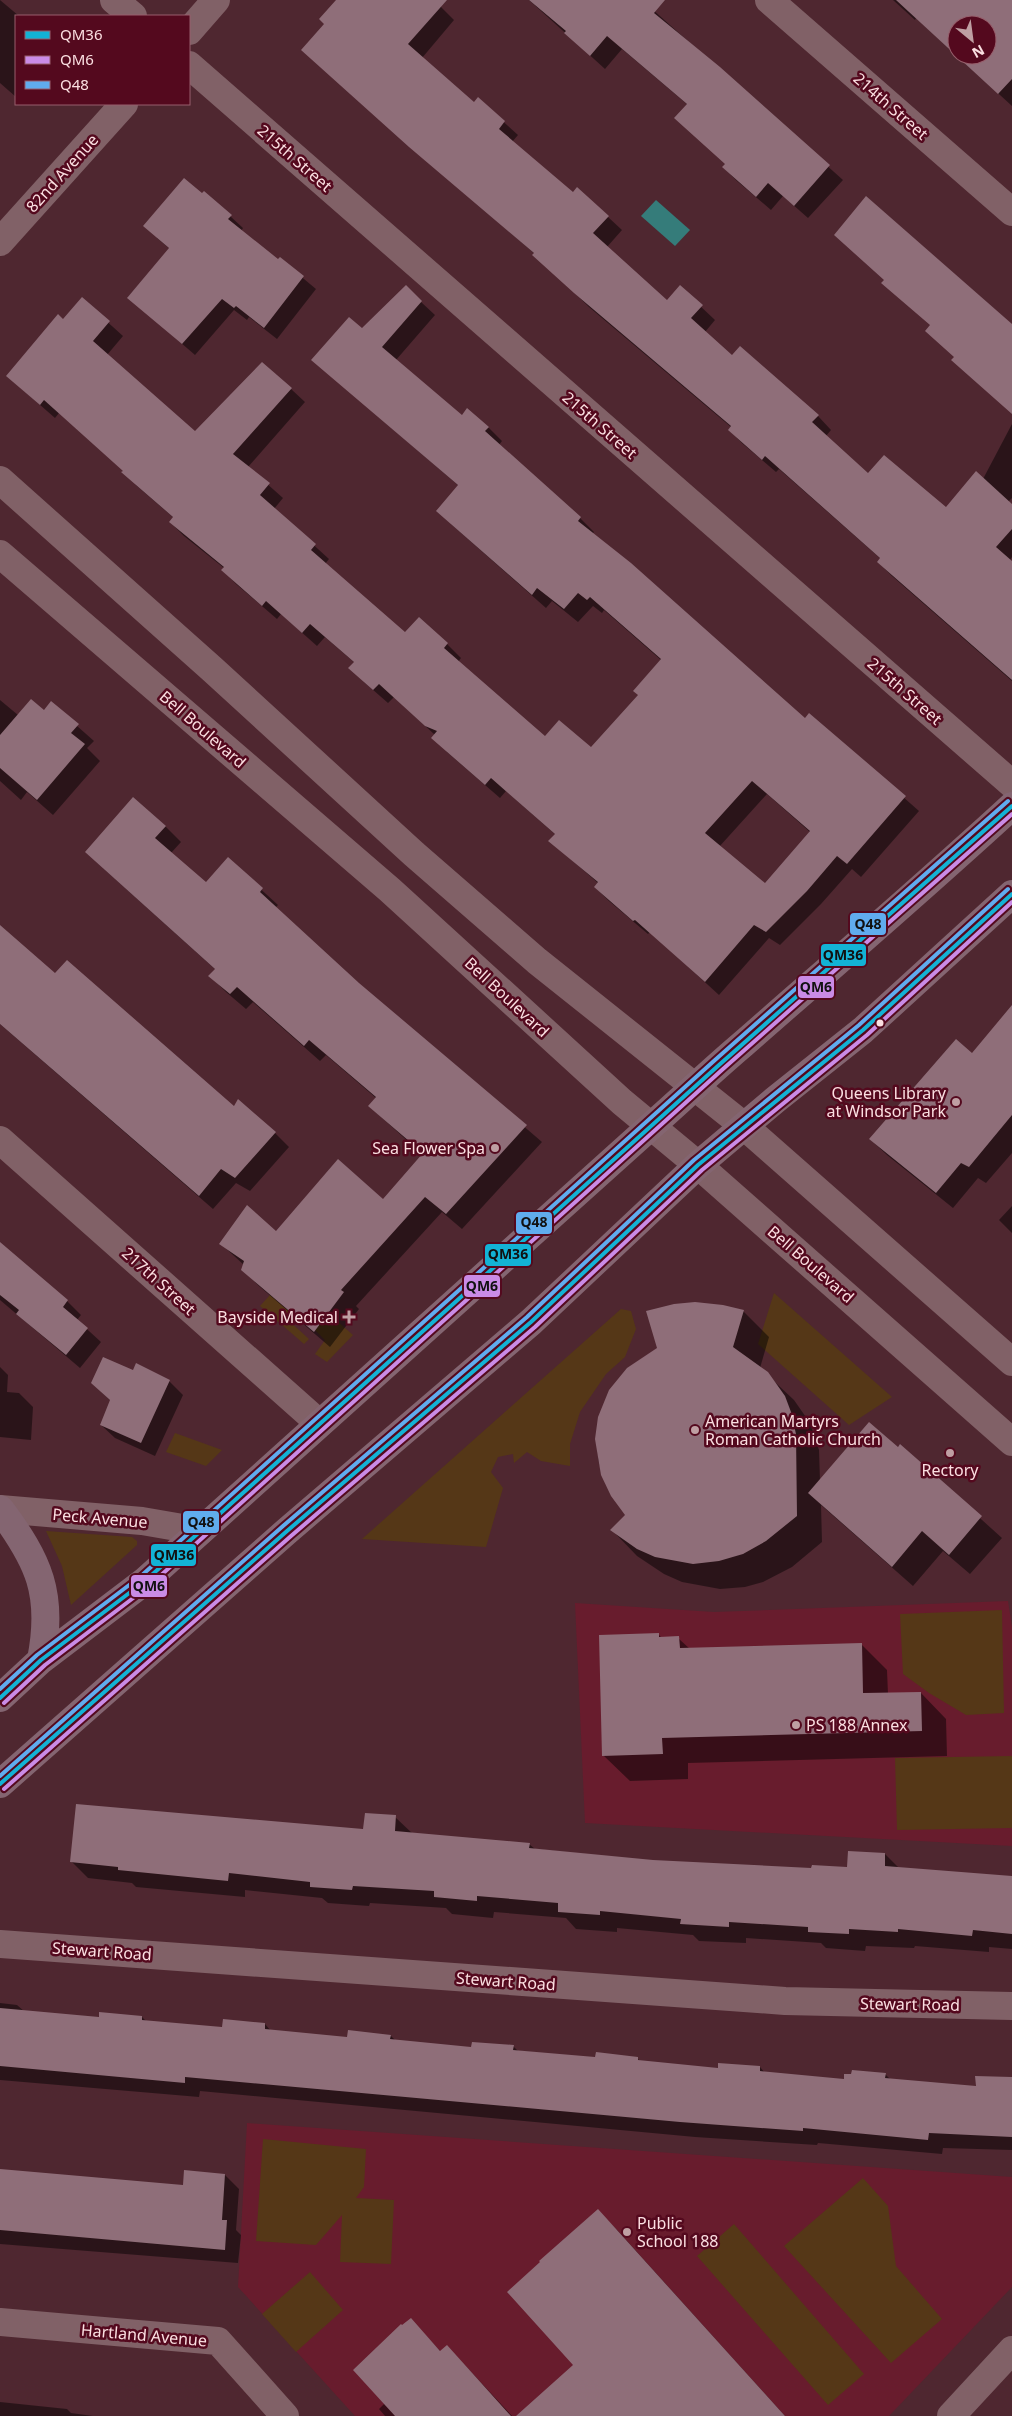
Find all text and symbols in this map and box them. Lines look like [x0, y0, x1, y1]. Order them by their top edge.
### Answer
legend [15, 15, 190, 105]
north arrow [947, 15, 997, 65]
text: QM36 [60, 24, 102, 44]
text: N [969, 41, 988, 63]
text: QM6 [60, 49, 94, 69]
street label: 214th Street [849, 68, 933, 145]
text: Q48 [60, 74, 89, 94]
street label: 215th Street [253, 120, 337, 197]
street label: 82nd Avenue [21, 129, 103, 217]
street label: 215th Street [558, 387, 642, 464]
street label: 215th Street [863, 653, 947, 730]
street label: Bell Boulevard [155, 685, 251, 773]
line badge: Q48 [849, 912, 887, 936]
text: Q48 [854, 914, 882, 933]
line badge: QM36 [820, 943, 867, 967]
text: QM36 [823, 945, 863, 964]
street label: Bell Boulevard [460, 952, 554, 1042]
line badge: QM6 [797, 975, 835, 999]
text: QM6 [800, 977, 832, 996]
unlabelled marker [875, 1018, 885, 1028]
place label: Queens Library at Windsor Park [826, 1082, 947, 1122]
marker: Queens Library at Windsor Park [950, 1096, 962, 1108]
place label: Sea Flower Spa [372, 1137, 485, 1159]
marker: Sea Flower Spa [489, 1142, 501, 1154]
line badge: Q48 [515, 1211, 553, 1235]
text: Q48 [520, 1212, 548, 1231]
street label: Bell Boulevard [763, 1220, 859, 1308]
street label: 217th Street [117, 1242, 201, 1320]
line badge: QM36 [484, 1243, 532, 1267]
text: QM36 [488, 1244, 528, 1263]
line badge: QM6 [463, 1274, 501, 1298]
text: QM6 [466, 1276, 498, 1295]
place label: Bayside Medical [217, 1306, 338, 1328]
marker: Bayside Medical [342, 1310, 356, 1324]
place label: American Martyrs Roman Catholic Church [705, 1410, 881, 1450]
marker: American Martyrs Roman Catholic Church [689, 1424, 701, 1436]
marker: Rectory [944, 1447, 956, 1459]
place label: Rectory [922, 1459, 979, 1481]
street label: Peck Avenue [52, 1503, 148, 1533]
line badge: Q48 [182, 1510, 220, 1534]
text: Q48 [187, 1512, 215, 1531]
line badge: QM36 [150, 1543, 197, 1567]
text: QM36 [154, 1545, 194, 1564]
line badge: QM6 [130, 1574, 168, 1598]
text: QM6 [133, 1576, 165, 1595]
place label: PS 188 Annex [806, 1714, 908, 1736]
marker: PS 188 Annex [790, 1719, 802, 1731]
street label: Stewart Road [51, 1937, 153, 1965]
street label: Stewart Road [455, 1967, 557, 1995]
street label: Stewart Road [860, 1992, 960, 2016]
place label: Public School 188 [637, 2212, 718, 2252]
marker: Public School 188 [621, 2226, 633, 2238]
street label: Hartland Avenue [80, 2319, 208, 2351]

